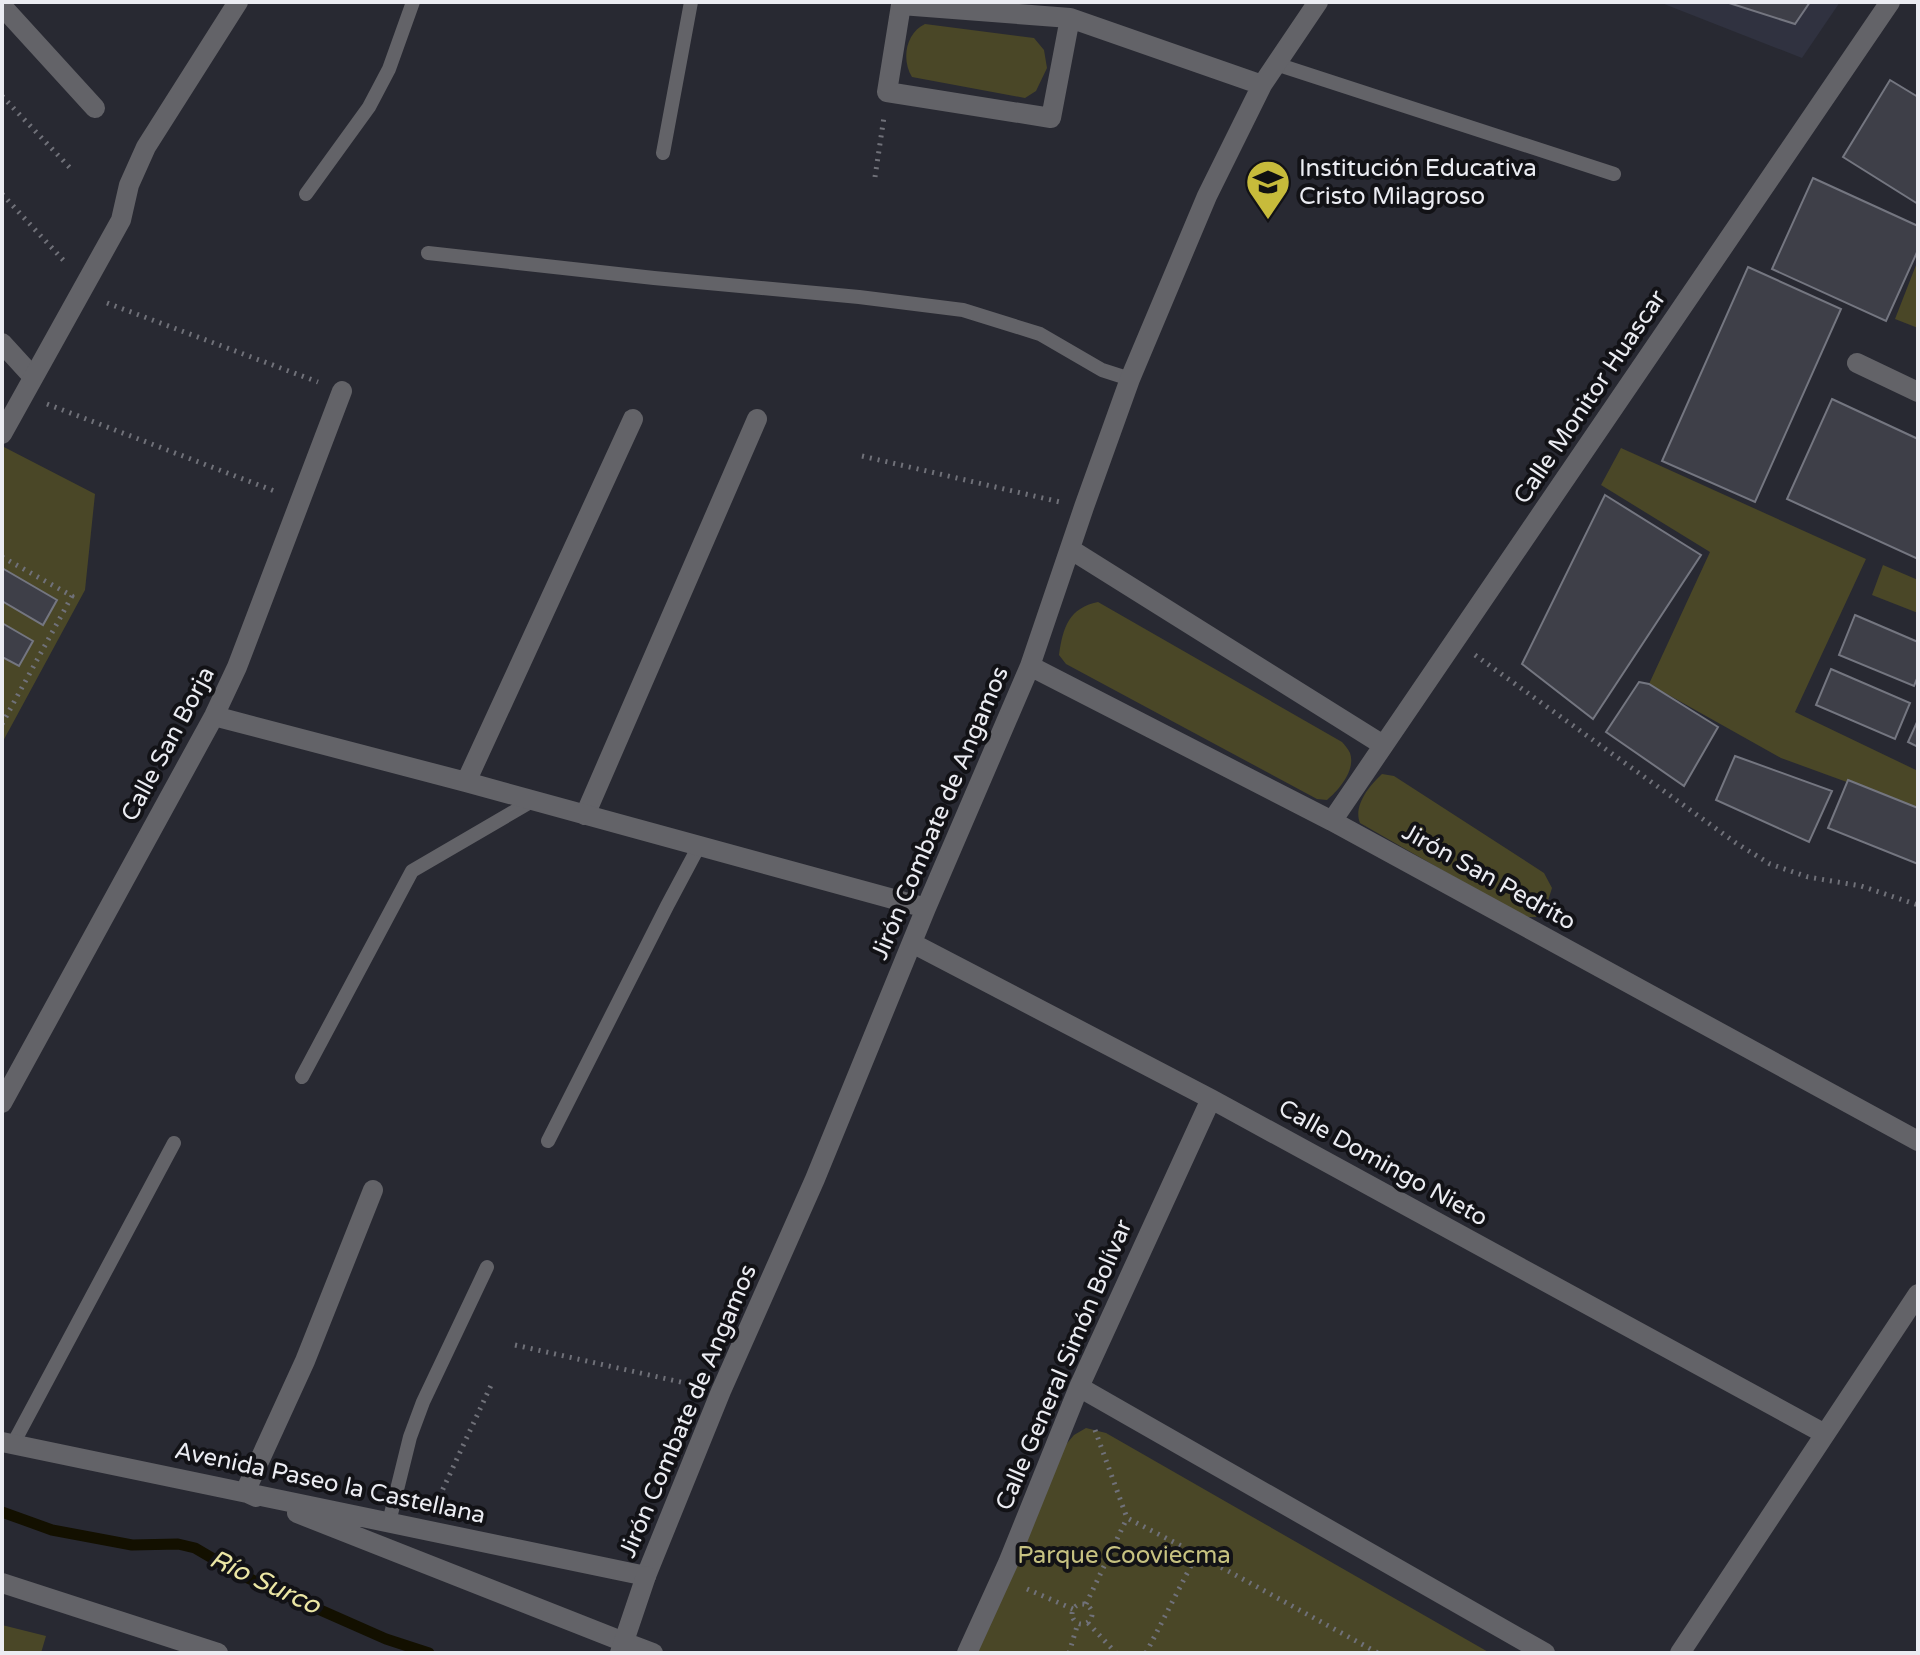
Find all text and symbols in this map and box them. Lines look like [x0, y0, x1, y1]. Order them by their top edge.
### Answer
place label: Institución Educativa Cristo Milagroso [1299, 154, 1537, 211]
school or university icon: Institución Educativa Cristo Milagroso [1244, 158, 1292, 221]
street label: Calle Monitor Huascar [1508, 284, 1673, 510]
street label: Calle San Borja [115, 662, 221, 826]
street label: Jirón Combate de Angamos [865, 662, 1015, 964]
street label: Jirón San Pedrito [1397, 817, 1581, 937]
street label: Calle Domingo Nieto [1273, 1093, 1493, 1233]
street label: Calle General Simón Bolívar [989, 1214, 1139, 1515]
street label: Jirón Combate de Angamos [613, 1260, 763, 1562]
street label: Avenida Paseo la Castellana [172, 1436, 488, 1530]
park label: Parque Cooviecma [1017, 1541, 1231, 1570]
water label: Río Surco [205, 1543, 326, 1622]

